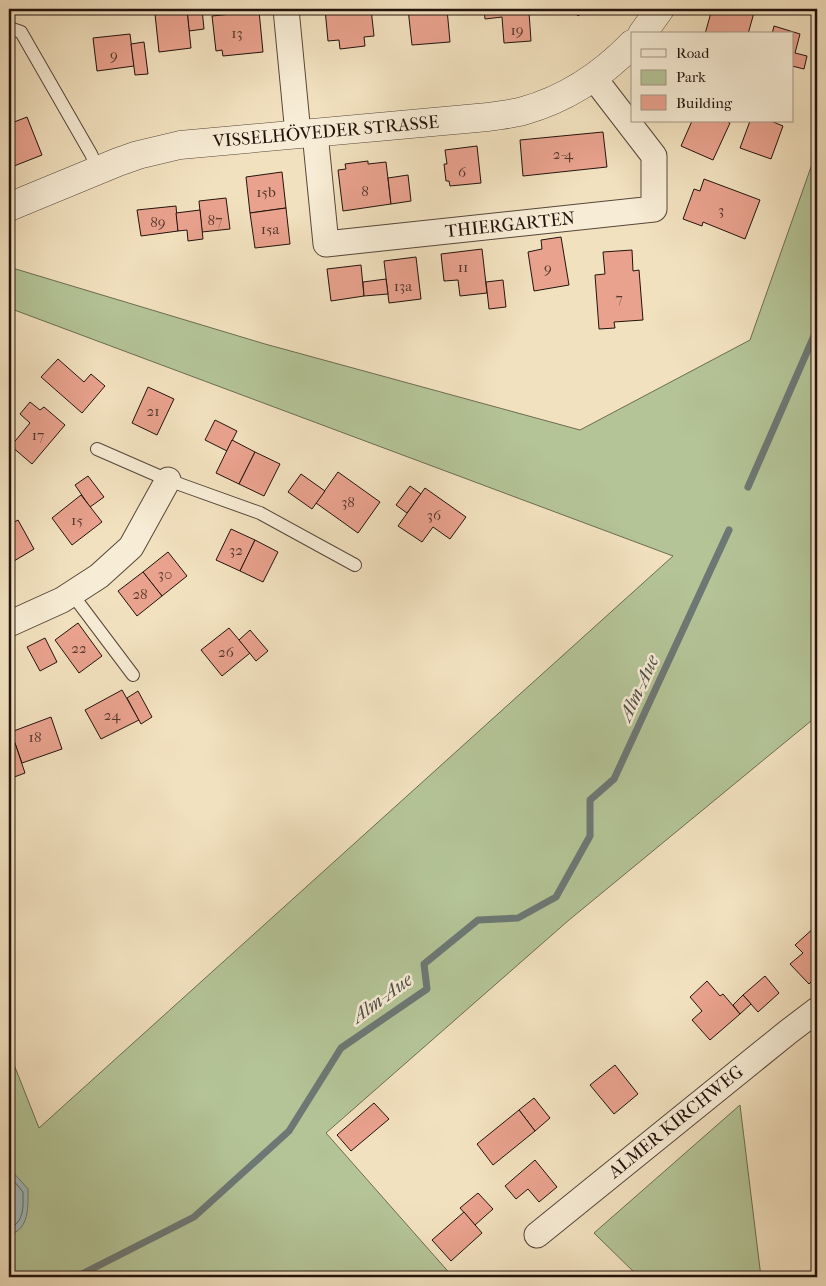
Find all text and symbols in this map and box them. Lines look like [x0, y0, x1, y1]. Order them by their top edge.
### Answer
house number: 19 [510, 21, 524, 39]
house number: 13 [231, 24, 243, 42]
legend [631, 32, 794, 122]
text: Road [676, 44, 710, 62]
house number: 9 [110, 46, 118, 64]
text: Park [676, 68, 706, 86]
text: Building [676, 94, 733, 112]
street label: VISSELHÖVEDER STRASSE [211, 111, 440, 152]
house number: 2-4 [553, 145, 574, 163]
house number: 6 [458, 163, 467, 181]
house number: 8 [361, 182, 369, 200]
house number: 15b [256, 183, 276, 201]
house number: 3 [718, 201, 724, 219]
street label: THIERGARTEN [444, 208, 576, 242]
house number: 87 [208, 211, 222, 229]
house number: 89 [150, 213, 166, 231]
house number: 15a [261, 220, 280, 238]
house number: 11 [458, 258, 468, 276]
house number: 9 [544, 259, 552, 277]
house number: 13a [394, 277, 413, 295]
house number: 7 [615, 289, 623, 307]
house number: 21 [146, 402, 160, 420]
house number: 17 [32, 426, 44, 444]
house number: 38 [341, 493, 355, 511]
house number: 36 [427, 506, 442, 524]
house number: 15 [71, 511, 83, 529]
house number: 32 [229, 541, 243, 559]
house number: 30 [158, 565, 172, 583]
house number: 28 [132, 585, 148, 603]
house number: 22 [71, 639, 87, 657]
house number: 26 [218, 643, 235, 661]
water label: Alm-Aue [614, 651, 664, 726]
house number: 24 [104, 706, 121, 724]
house number: 18 [29, 728, 41, 746]
water label: Alm-Aue [346, 968, 418, 1028]
street label: ALMER KIRCHWEG [604, 1061, 748, 1183]

